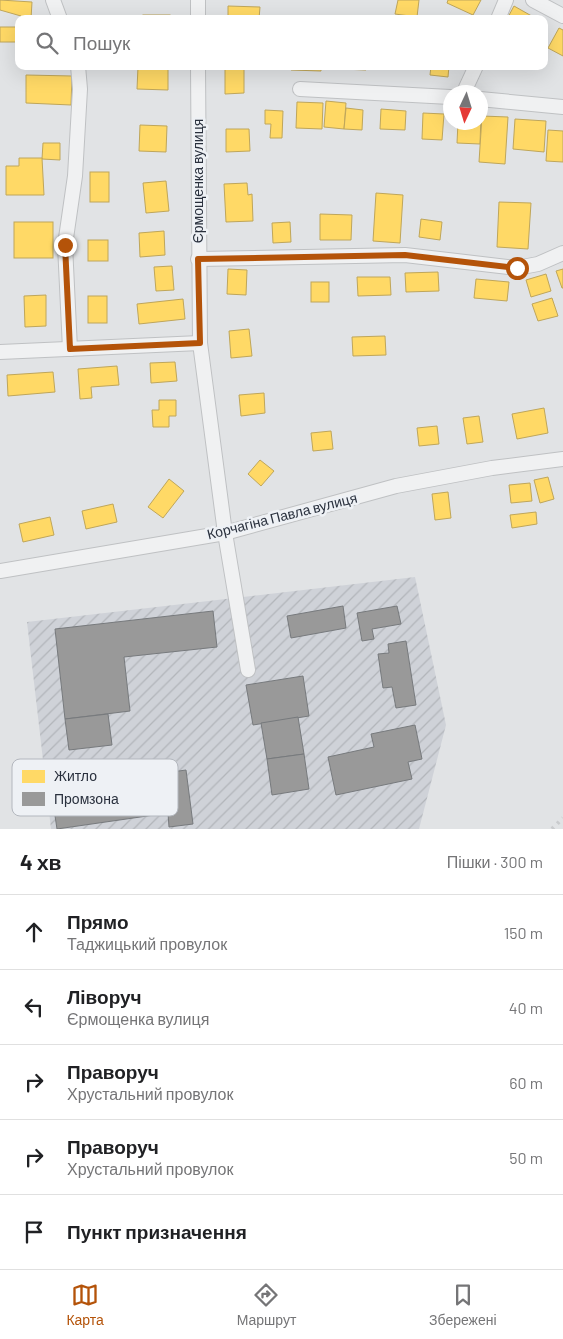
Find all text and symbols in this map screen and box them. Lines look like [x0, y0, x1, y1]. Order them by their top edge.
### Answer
search box [15, 15, 548, 70]
icon: search [33, 29, 61, 57]
text: Пошук [73, 31, 130, 54]
north arrow [443, 85, 488, 130]
street label: Єрмощенка вулиця [189, 119, 206, 243]
route end [54, 234, 77, 257]
route start [506, 257, 529, 280]
street label: Корчагіна Павла вулиця [205, 489, 359, 542]
legend [12, 759, 178, 816]
text: Житло [54, 767, 97, 784]
text: Промзона [54, 790, 119, 807]
text: 4 хв [20, 849, 62, 874]
text: Пішки · 300 m [447, 852, 543, 871]
text: Прямо [67, 910, 129, 933]
icon: ahead [20, 918, 48, 946]
text: 150 m [504, 923, 543, 942]
text: Таджицький провулок [67, 934, 227, 953]
text: Ліворуч [67, 985, 142, 1008]
icon: left [20, 993, 48, 1021]
text: 40 m [509, 998, 543, 1017]
text: Єрмощенка вулиця [67, 1009, 209, 1028]
text: Праворуч [67, 1060, 159, 1083]
icon: right [20, 1068, 48, 1096]
text: 60 m [509, 1073, 543, 1092]
text: Хрустальний провулок [67, 1084, 234, 1103]
text: Праворуч [67, 1135, 159, 1158]
icon: right [20, 1143, 48, 1171]
text: 50 m [509, 1148, 543, 1167]
text: Хрустальний провулок [67, 1159, 234, 1178]
icon: arrive [20, 1218, 48, 1246]
text: Пункт призначення [67, 1220, 247, 1243]
tab: Карта [66, 1281, 104, 1328]
tab: Маршрут [237, 1281, 296, 1328]
tab: Збережені [429, 1281, 497, 1328]

